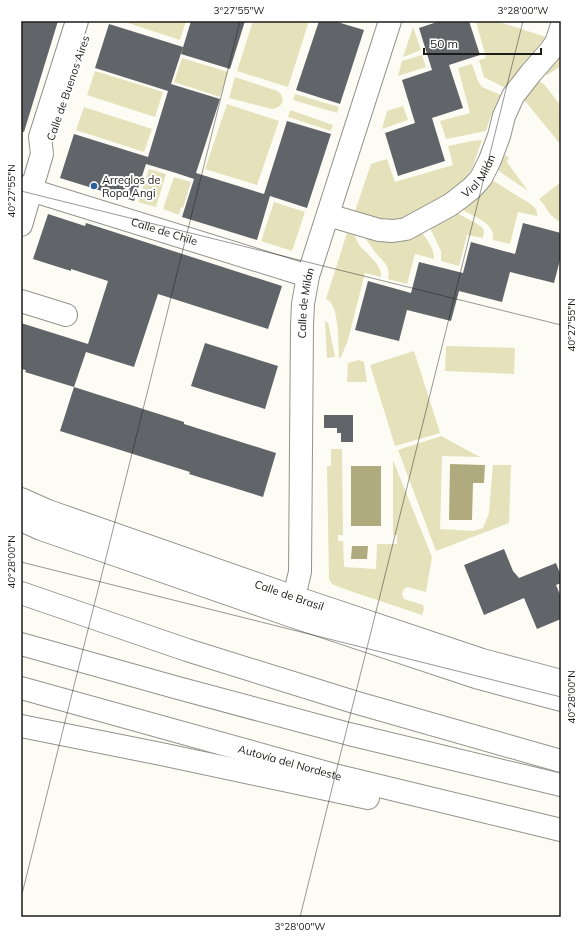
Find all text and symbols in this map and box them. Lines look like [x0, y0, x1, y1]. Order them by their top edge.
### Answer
text: 3°27'55"W [214, 4, 264, 17]
text: 3°28'00"W [498, 4, 548, 17]
scale bar [424, 30, 541, 56]
street label: Calle de Buenos Aires [43, 34, 93, 142]
text: 50 m [430, 36, 458, 51]
street label: Vial Milán [459, 153, 498, 201]
text: 40°27'55"N [5, 164, 18, 218]
place label: Arreglos de Ropa Angi [102, 173, 160, 200]
marker: Arreglos de Ropa Angi [89, 181, 99, 191]
street label: Calle de Chile [129, 215, 199, 248]
street label: Calle de Milán [295, 266, 317, 338]
text: 40°27'55"N [565, 298, 578, 352]
text: 40°28'00"N [5, 535, 18, 589]
street label: Calle de Brasil [253, 577, 326, 613]
text: 40°28'00"N [565, 670, 578, 724]
street label: Autovía del Nordeste [237, 742, 343, 784]
text: 3°28'00"W [275, 920, 325, 933]

